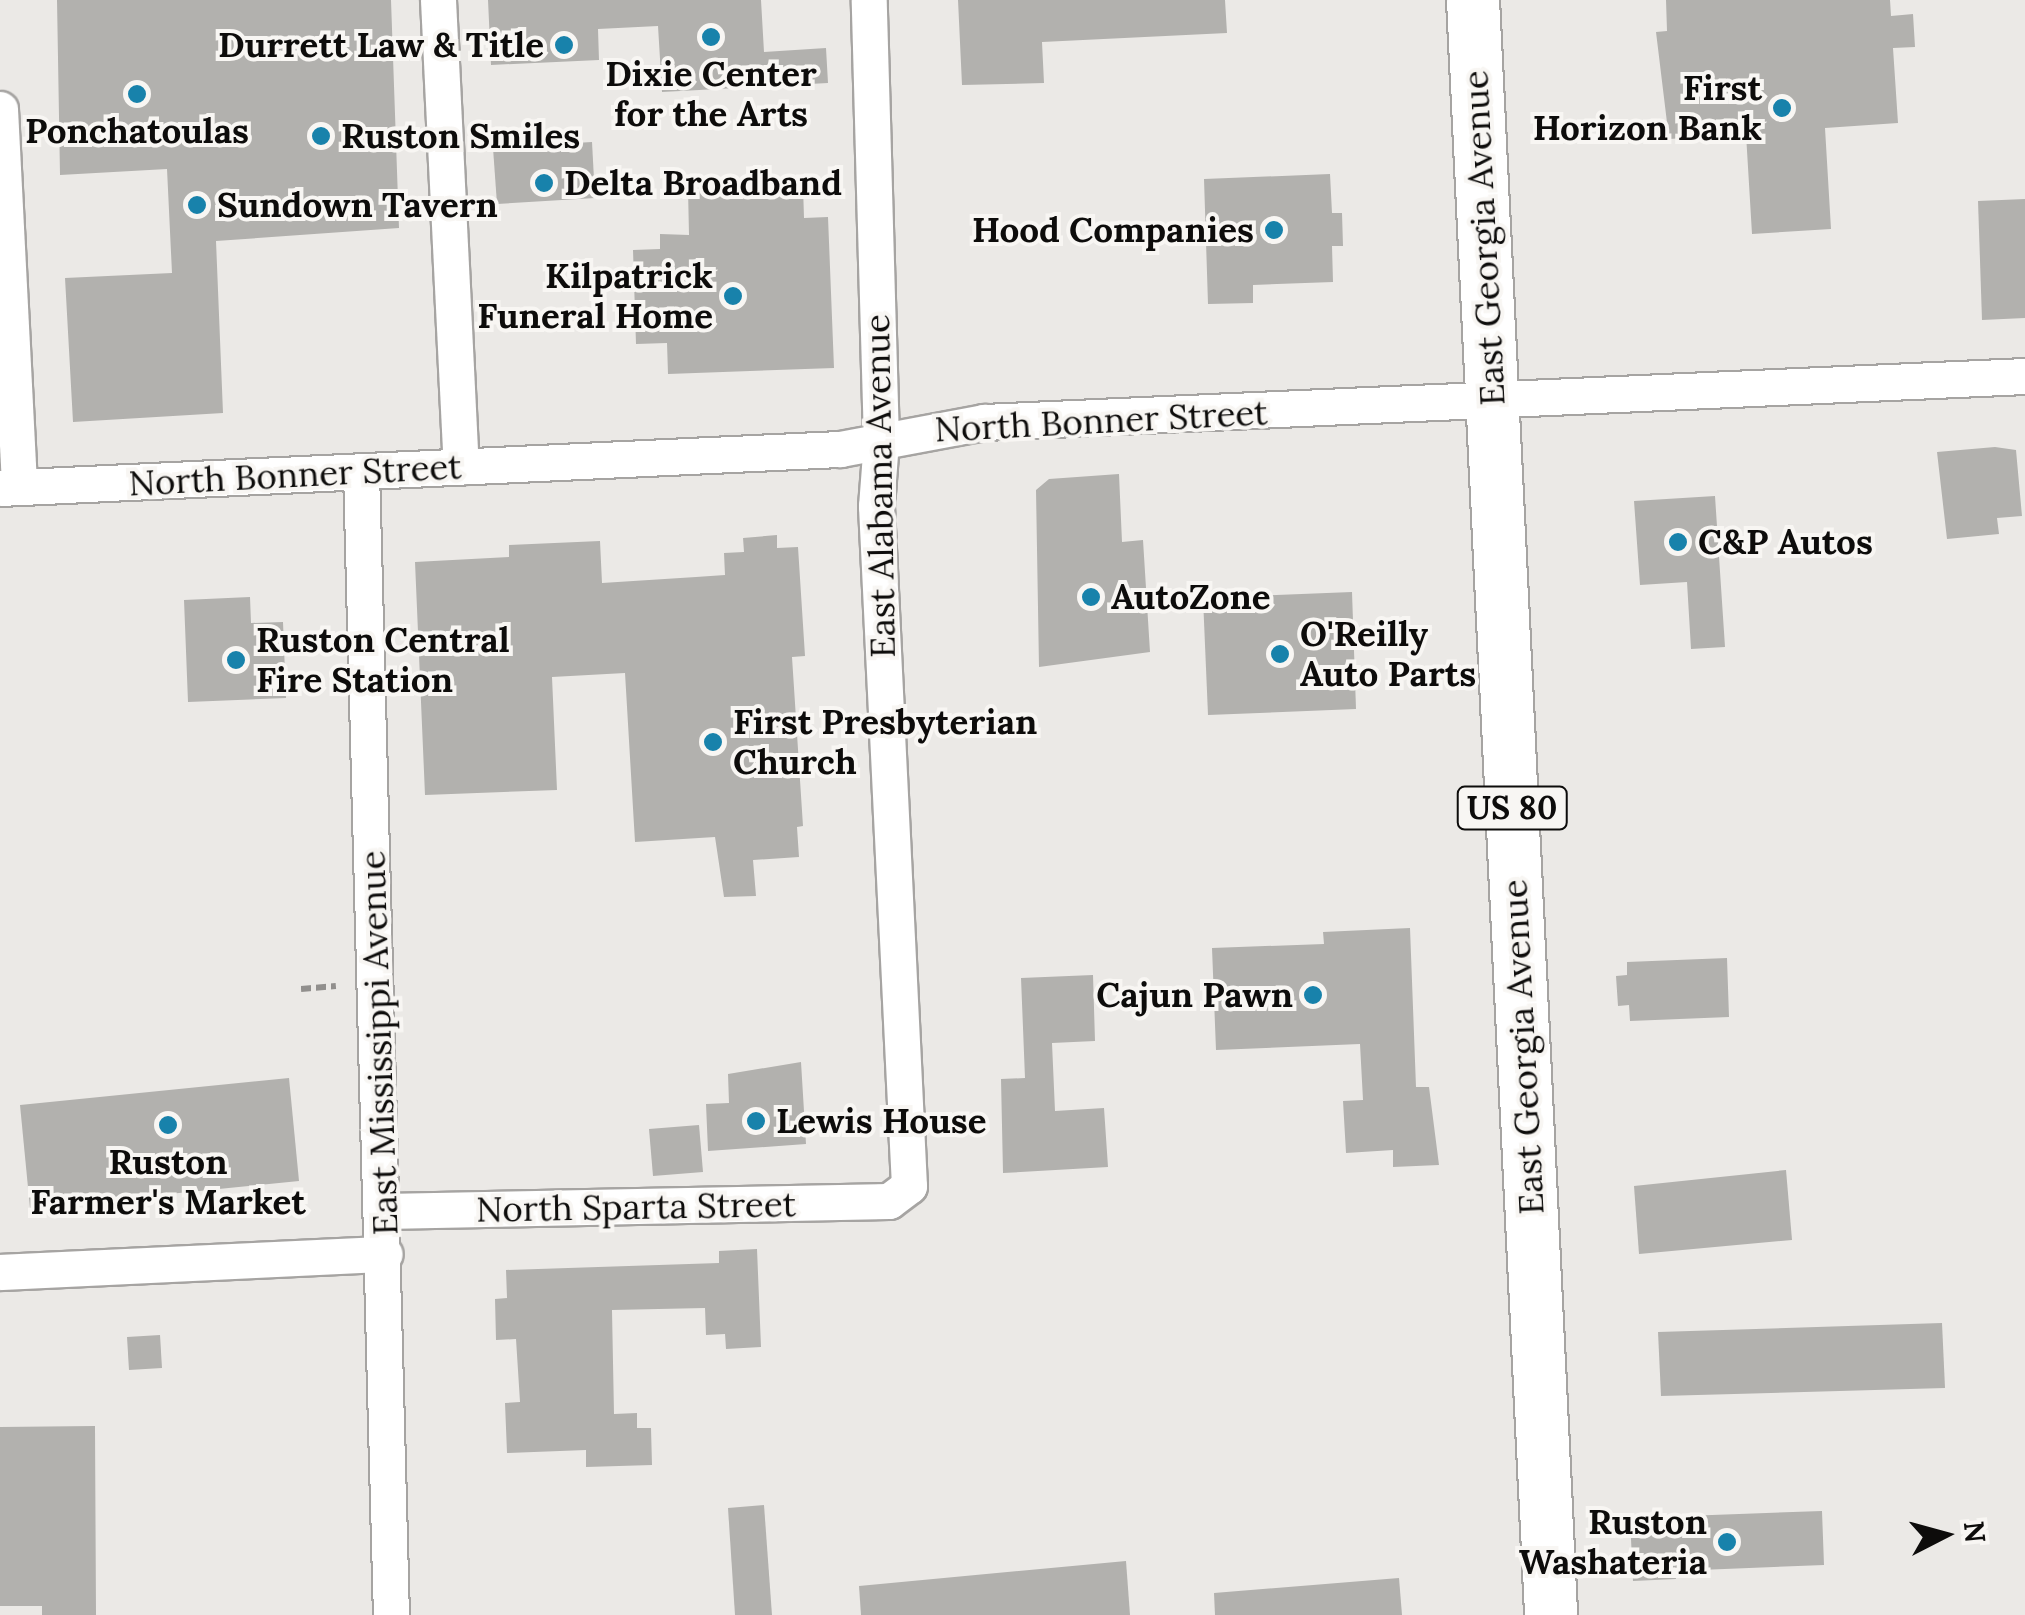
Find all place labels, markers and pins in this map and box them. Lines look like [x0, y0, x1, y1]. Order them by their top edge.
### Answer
place label: Durrett Law & Title [218, 24, 544, 66]
marker: Dixie Center for the Arts [700, 26, 722, 48]
marker: Durrett Law & Title [553, 34, 575, 56]
place label: Dixie Center for the Arts [605, 53, 817, 135]
place label: First Horizon Bank [1533, 67, 1762, 149]
marker: Ponchatoulas [126, 83, 148, 105]
marker: First Horizon Bank [1771, 97, 1793, 119]
place label: Ponchatoulas [25, 110, 249, 152]
place label: Ruston Smiles [341, 115, 580, 157]
marker: Ruston Smiles [310, 125, 332, 147]
place label: Delta Broadband [564, 162, 842, 204]
marker: Delta Broadband [533, 172, 555, 194]
place label: Sundown Tavern [217, 184, 498, 226]
marker: Sundown Tavern [186, 194, 208, 216]
place label: Hood Companies [972, 209, 1254, 251]
marker: Hood Companies [1263, 219, 1285, 241]
place label: Kilpatrick Funeral Home [477, 255, 713, 337]
marker: Kilpatrick Funeral Home [722, 285, 744, 307]
place label: C&P Autos [1698, 521, 1873, 563]
marker: C&P Autos [1667, 531, 1689, 553]
place label: AutoZone [1111, 576, 1271, 618]
marker: AutoZone [1080, 586, 1102, 608]
place label: O'Reilly Auto Parts [1300, 613, 1476, 695]
place label: Ruston Central Fire Station [256, 619, 510, 701]
marker: O'Reilly Auto Parts [1269, 643, 1291, 665]
marker: Ruston Central Fire Station [225, 649, 247, 671]
place label: First Presbyterian Church [733, 701, 1037, 783]
marker: First Presbyterian Church [702, 731, 724, 753]
place label: Cajun Pawn [1096, 974, 1293, 1016]
marker: Cajun Pawn [1302, 984, 1324, 1006]
place label: Lewis House [776, 1100, 987, 1142]
marker: Lewis House [745, 1110, 767, 1132]
marker: Ruston Farmer's Market [157, 1114, 179, 1136]
place label: Ruston Farmer's Market [30, 1141, 306, 1223]
place label: Ruston Washateria [1519, 1501, 1707, 1583]
marker: Ruston Washateria [1716, 1531, 1738, 1553]

